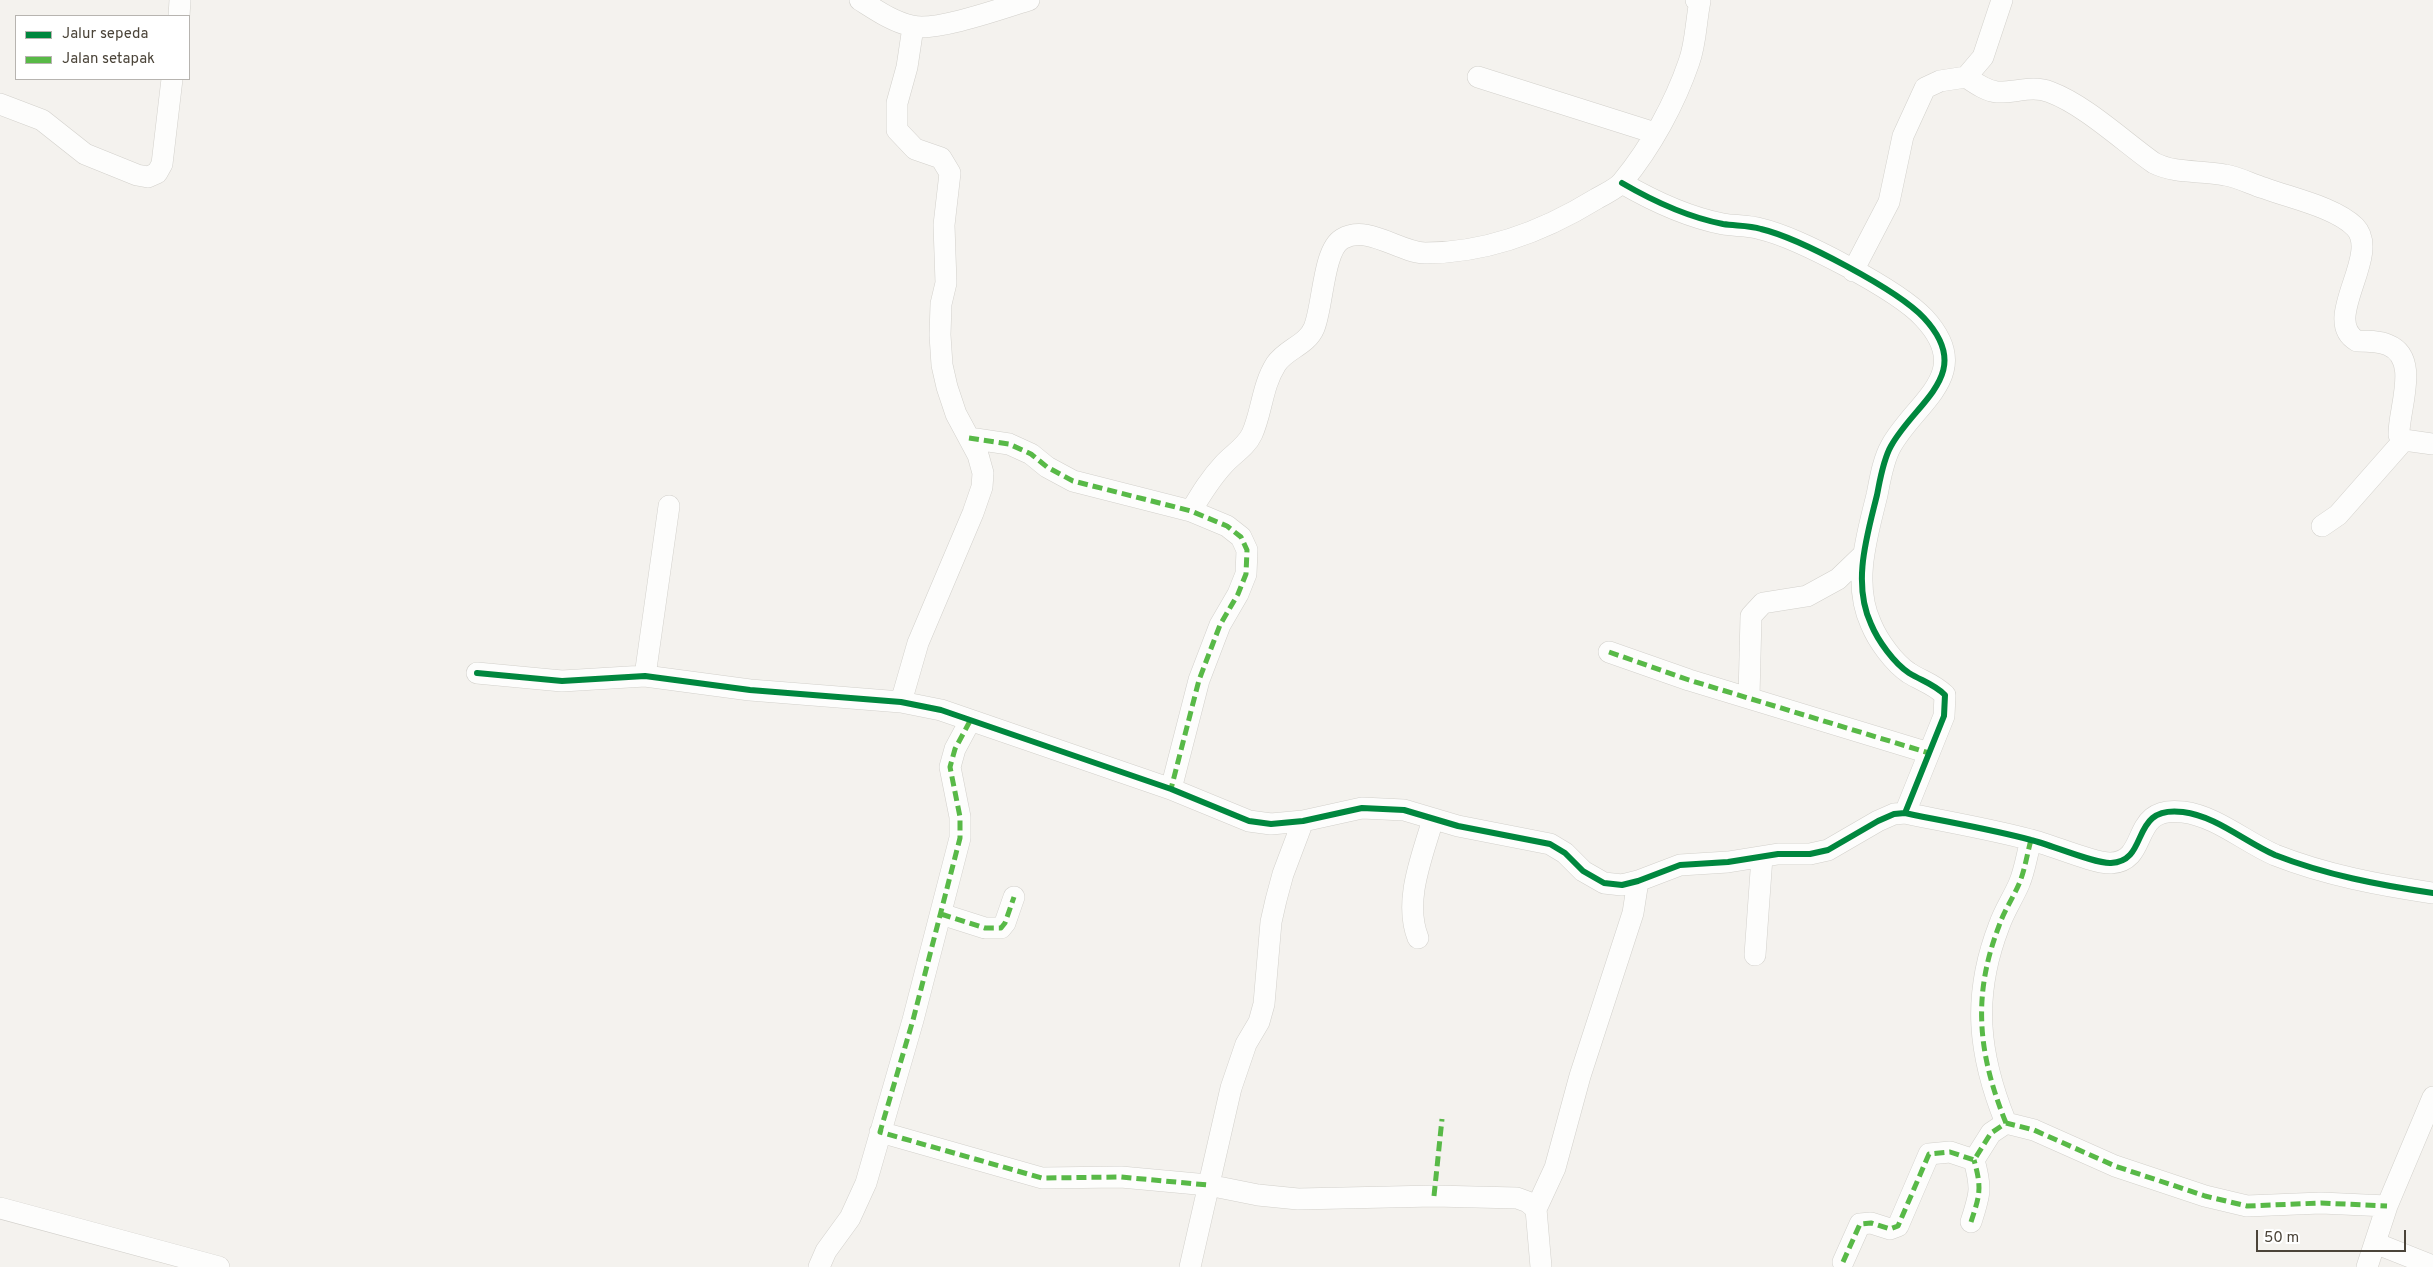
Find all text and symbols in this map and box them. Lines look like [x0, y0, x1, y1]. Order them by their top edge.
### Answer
legend [15, 15, 190, 80]
text: Jalur sepeda [62, 25, 148, 44]
text: Jalan setapak [62, 50, 155, 69]
scale bar [2258, 1220, 2408, 1252]
text: 50 m [2264, 1229, 2299, 1248]

